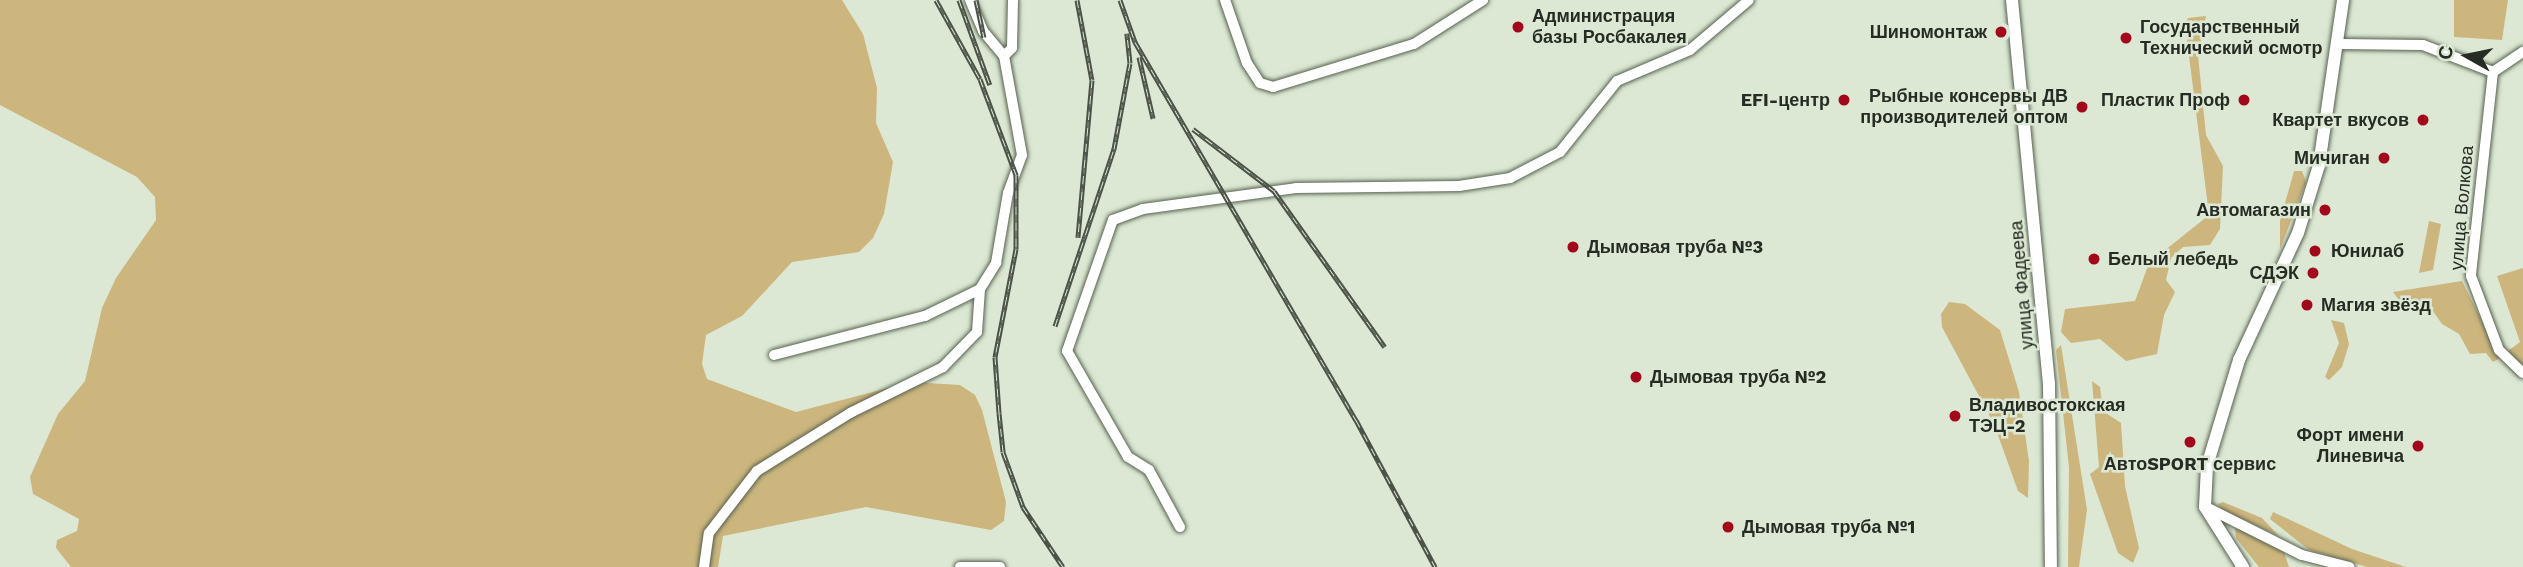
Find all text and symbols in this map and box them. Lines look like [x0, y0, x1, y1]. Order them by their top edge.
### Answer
place label: Администрация базы Росбакалея [1532, 6, 1687, 48]
place label: Государственный Технический осмотр [2140, 17, 2323, 60]
marker: Администрация базы Росбакалея [1510, 19, 1526, 35]
place label: Шиномонтаж [1870, 21, 1987, 43]
north arrow [2432, 21, 2502, 91]
marker: Шиномонтаж [1993, 24, 2009, 40]
marker: Государственный Технический осмотр [2118, 30, 2134, 46]
text: С [2433, 44, 2458, 61]
place label: Рыбные консервы ДВ производителей оптом [1860, 86, 2068, 128]
place label: EFI-центр [1741, 89, 1830, 111]
place label: Пластик Проф [2101, 89, 2230, 111]
marker: EFI-центр [1836, 92, 1852, 108]
marker: Пластик Проф [2236, 92, 2252, 108]
marker: Рыбные консервы ДВ производителей оптом [2074, 99, 2090, 115]
place label: Квартет вкусов [2272, 109, 2409, 131]
marker: Квартет вкусов [2415, 112, 2431, 128]
street label: улица Волкова [2446, 145, 2478, 271]
place label: Мичиган [2294, 147, 2370, 169]
marker: Мичиган [2376, 150, 2392, 166]
place label: Автомагазин [2196, 199, 2311, 221]
marker: Автомагазин [2317, 202, 2333, 218]
street label: улица Фадеева [2006, 220, 2038, 350]
place label: Дымовая труба №3 [1587, 236, 1763, 258]
marker: Дымовая труба №3 [1565, 239, 1581, 255]
place label: Юнилаб [2331, 240, 2404, 262]
marker: Юнилаб [2305, 241, 2325, 261]
place label: Белый лебедь [2108, 248, 2239, 270]
marker: Белый лебедь [2086, 251, 2102, 267]
place label: СДЭК [2250, 262, 2299, 284]
marker: СДЭК [2305, 265, 2321, 281]
place label: Магия звёзд [2321, 294, 2431, 316]
marker: Магия звёзд [2299, 297, 2315, 313]
place label: Дымовая труба №2 [1650, 366, 1826, 388]
marker: Дымовая труба №2 [1628, 369, 1644, 385]
place label: Владивостокская ТЭЦ-2 [1969, 395, 2125, 438]
marker: Владивостокская ТЭЦ-2 [1947, 408, 1963, 424]
place label: Форт имени Линевича [2297, 425, 2404, 467]
marker: АвтоSPORT сервис [2182, 434, 2198, 450]
marker: Форт имени Линевича [2410, 438, 2426, 454]
place label: АвтоSPORT сервис [2104, 453, 2276, 475]
place label: Дымовая труба №1 [1742, 516, 1915, 538]
marker: Дымовая труба №1 [1720, 519, 1736, 535]

